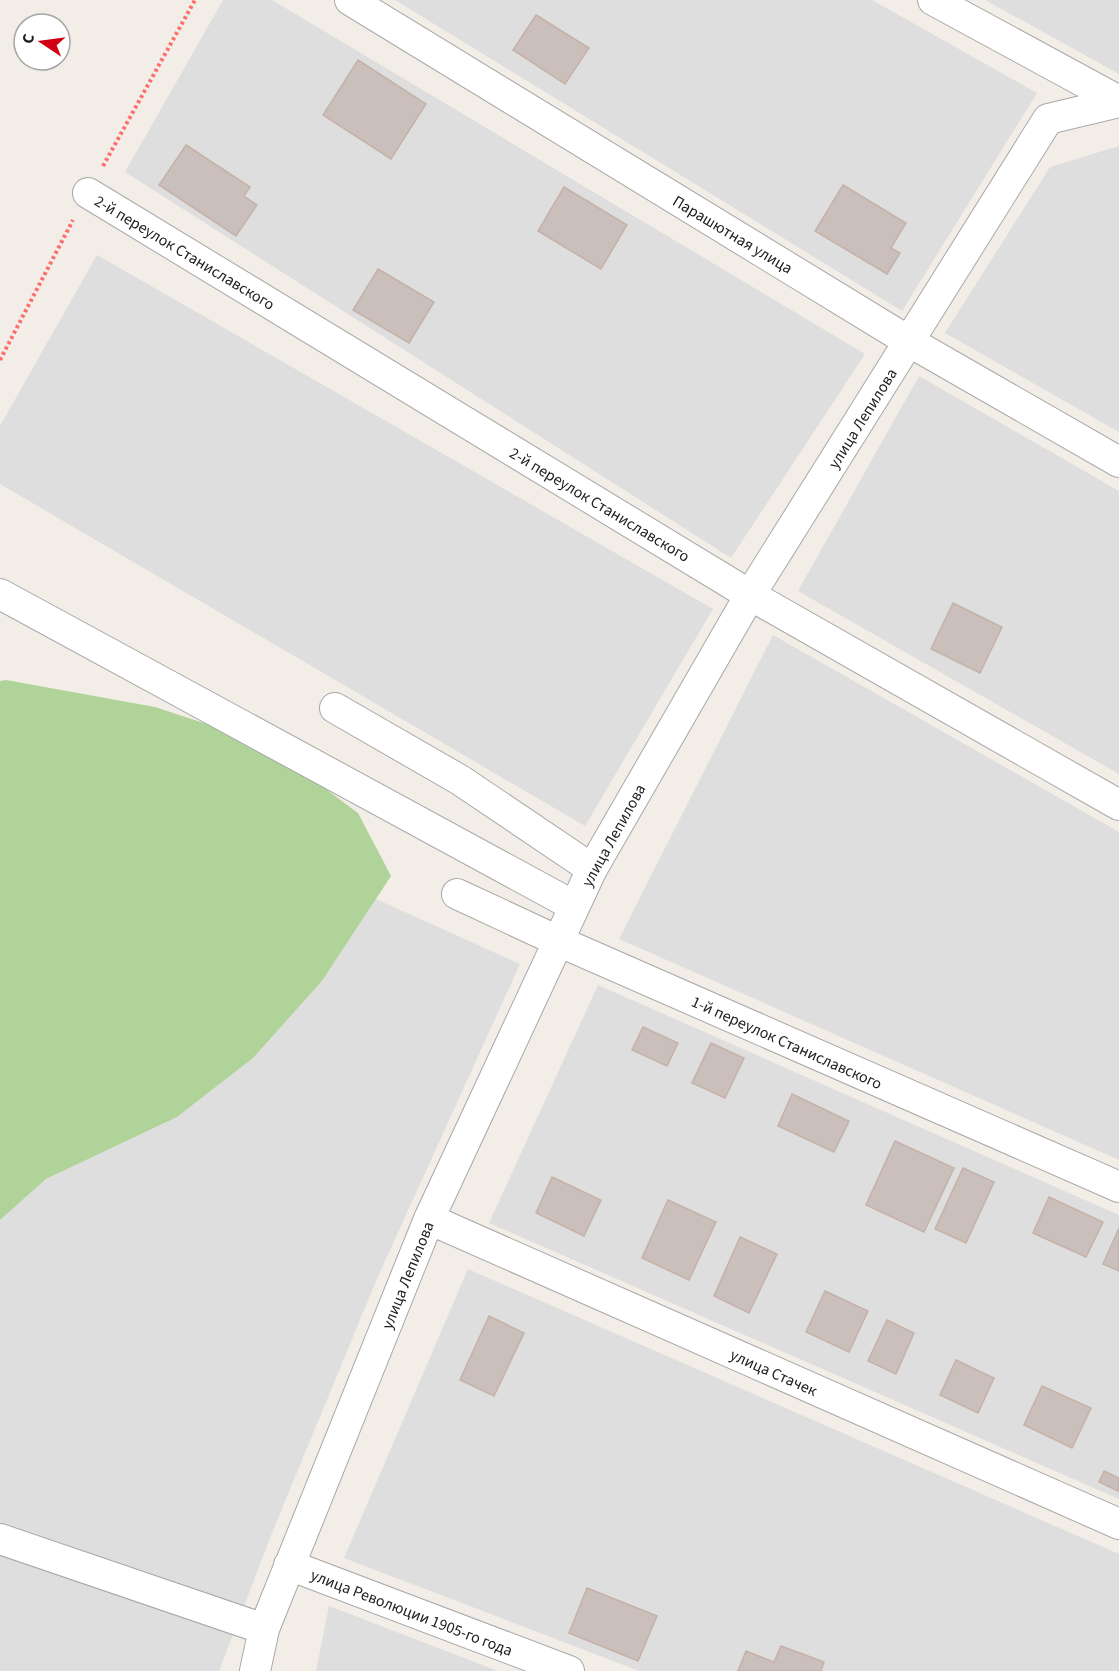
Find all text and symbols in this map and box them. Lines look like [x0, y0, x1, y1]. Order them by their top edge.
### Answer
north arrow [12, 12, 72, 72]
text: С [17, 32, 40, 46]
street label: 2-й переулок Станиславского [90, 190, 279, 316]
street label: Парашютная улица [668, 190, 797, 279]
street label: улица Лепилова [823, 364, 902, 473]
street label: 2-й переулок Станиславского [505, 442, 694, 568]
street label: улица Лепилова [577, 780, 651, 891]
street label: 1-й переулок Станиславского [688, 991, 885, 1095]
street label: улица Лепилова [376, 1218, 440, 1333]
street label: улица Стачек [727, 1344, 821, 1402]
street label: улица Революции 1905-го года [307, 1564, 516, 1662]

